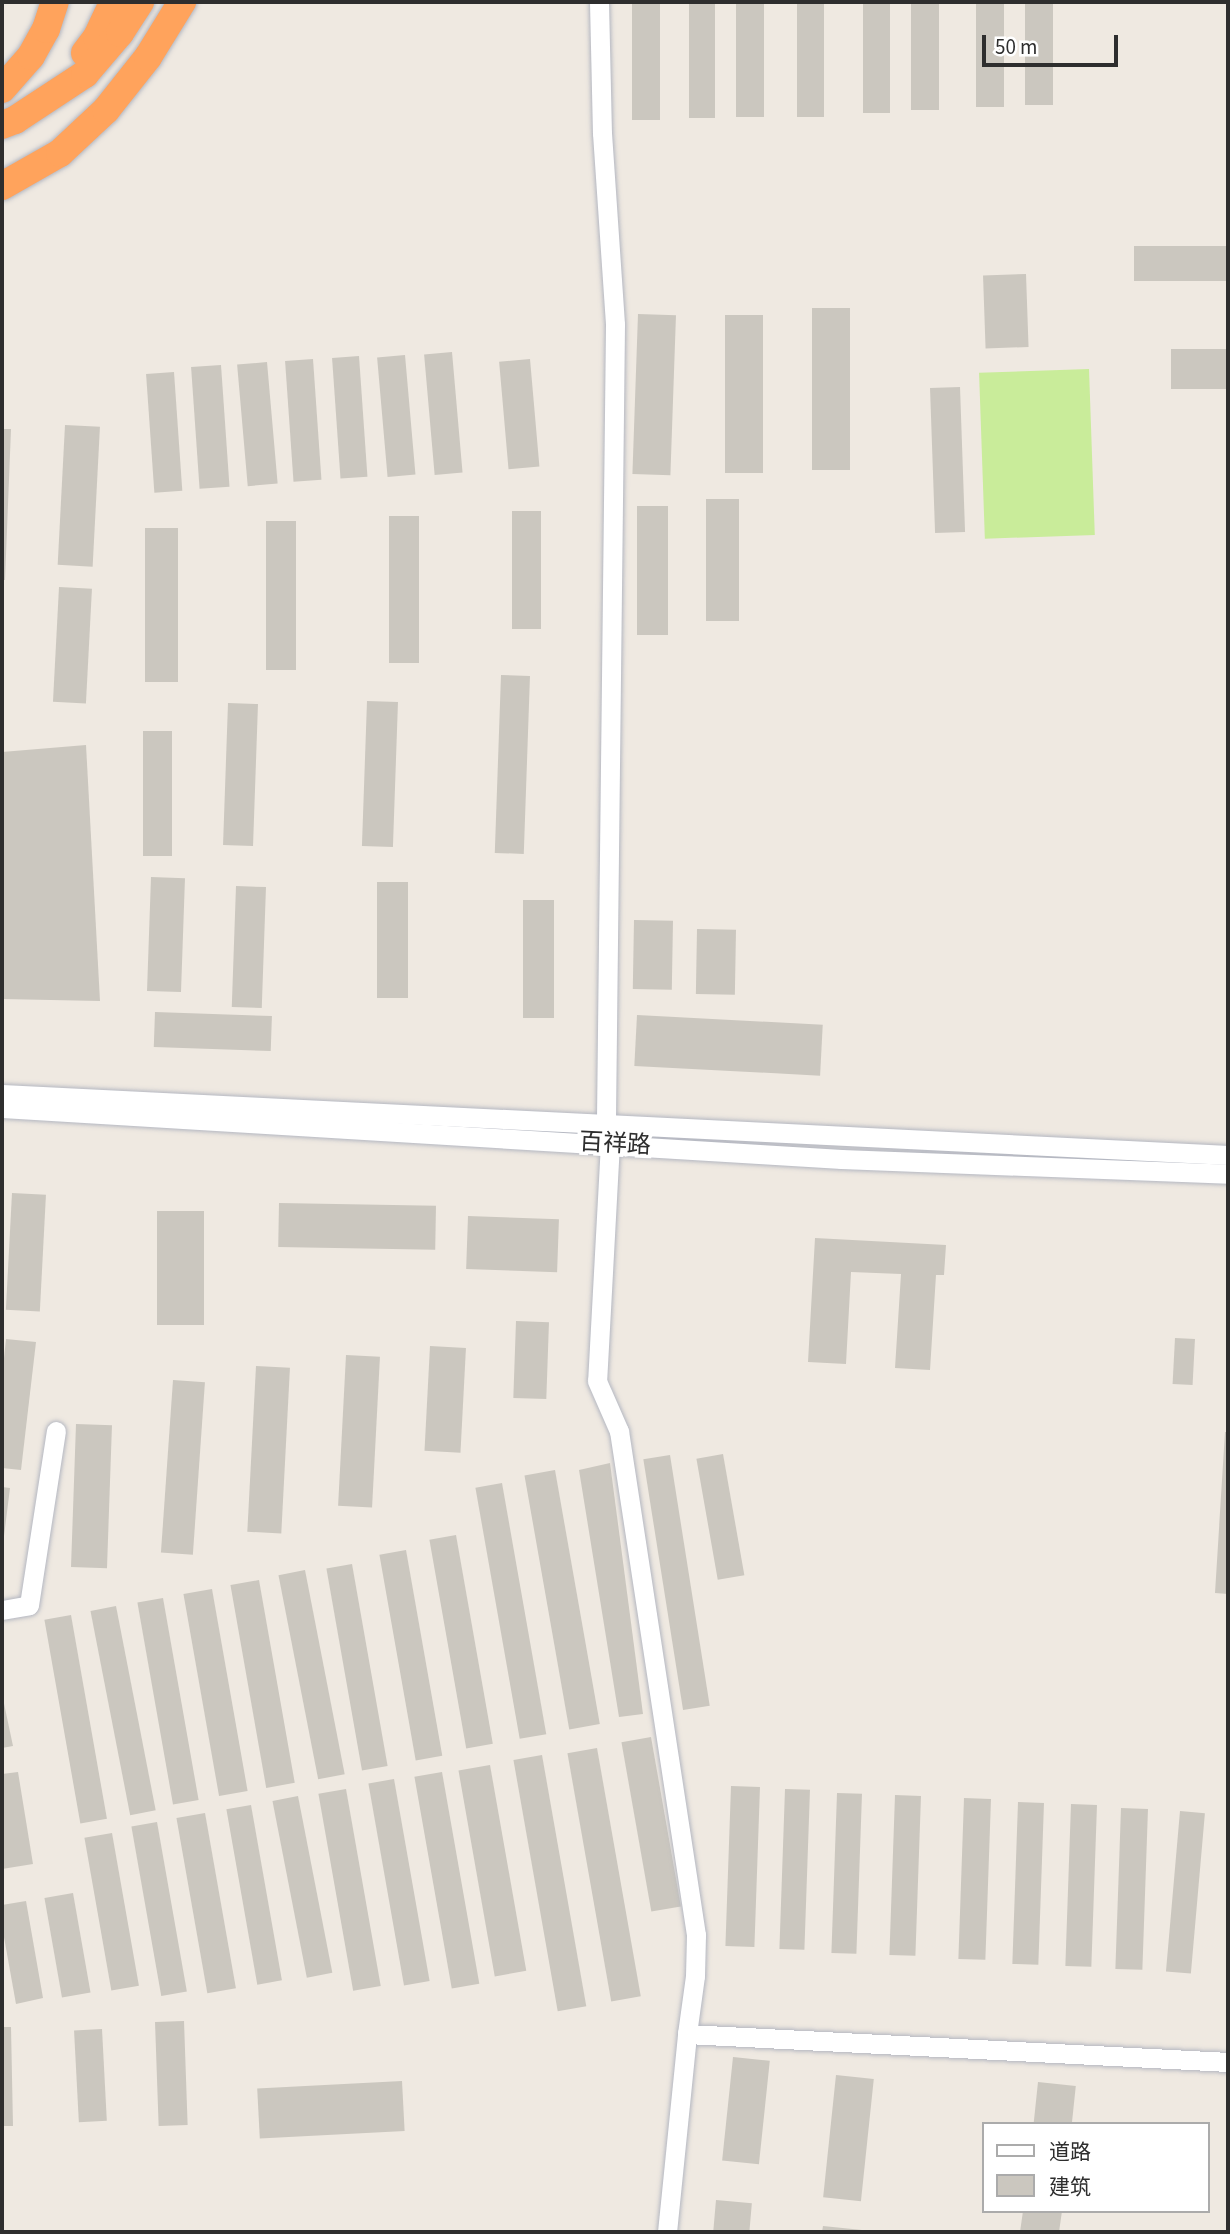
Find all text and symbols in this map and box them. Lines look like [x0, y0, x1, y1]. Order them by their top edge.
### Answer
scale bar [985, 21, 1122, 65]
text: 50 m [995, 32, 1037, 62]
street label: 百祥路 [578, 1128, 652, 1160]
legend [982, 2122, 1209, 2213]
text: 道路 [1049, 2137, 1091, 2167]
text: 建筑 [1049, 2172, 1091, 2202]

